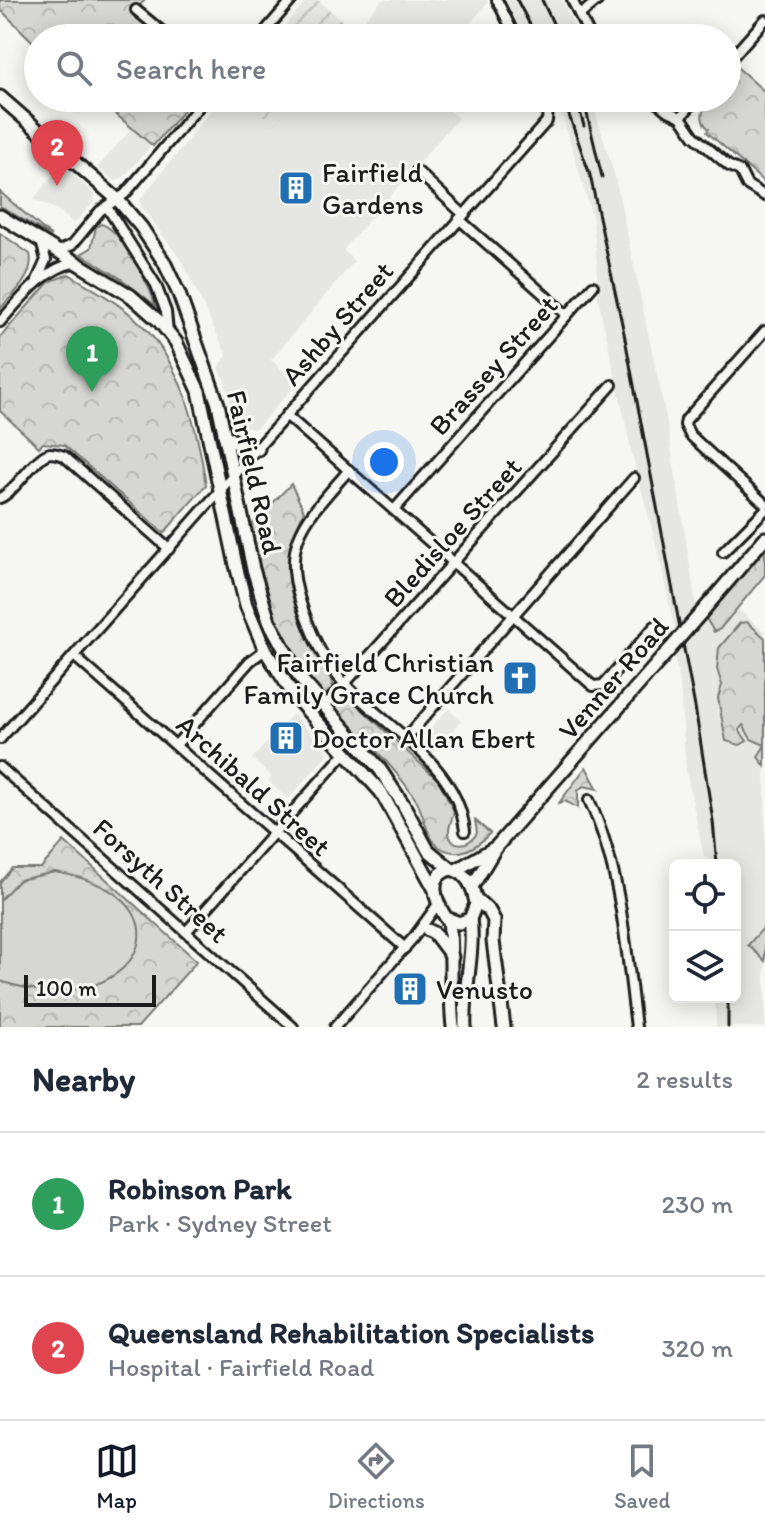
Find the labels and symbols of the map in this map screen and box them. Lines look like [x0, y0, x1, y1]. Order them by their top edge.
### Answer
pin: 2 [31, 120, 83, 186]
place label: Fairfield Gardens [322, 155, 424, 221]
building icon: Fairfield Gardens [277, 169, 315, 207]
street label: Ashby Street [274, 254, 400, 392]
street label: Brassey Street [421, 288, 565, 442]
pin: 1 [66, 326, 118, 392]
street label: Fairfield Road [220, 387, 291, 558]
your location [364, 442, 404, 482]
street label: Bledisloe Street [376, 450, 528, 614]
street label: Venner Road [551, 609, 676, 746]
place label: Fairfield Christian Family Grace Church [244, 645, 494, 711]
church icon: Fairfield Christian Family Grace Church [501, 659, 539, 697]
street label: Archibald Street [170, 707, 338, 863]
building icon: Doctor Allan Ebert [267, 719, 305, 757]
place label: Doctor Allan Ebert [312, 721, 535, 755]
street label: Forsyth Street [86, 810, 236, 950]
building icon: Venusto [391, 970, 429, 1008]
scale bar [24, 971, 156, 1007]
place label: Venusto [436, 972, 533, 1006]

